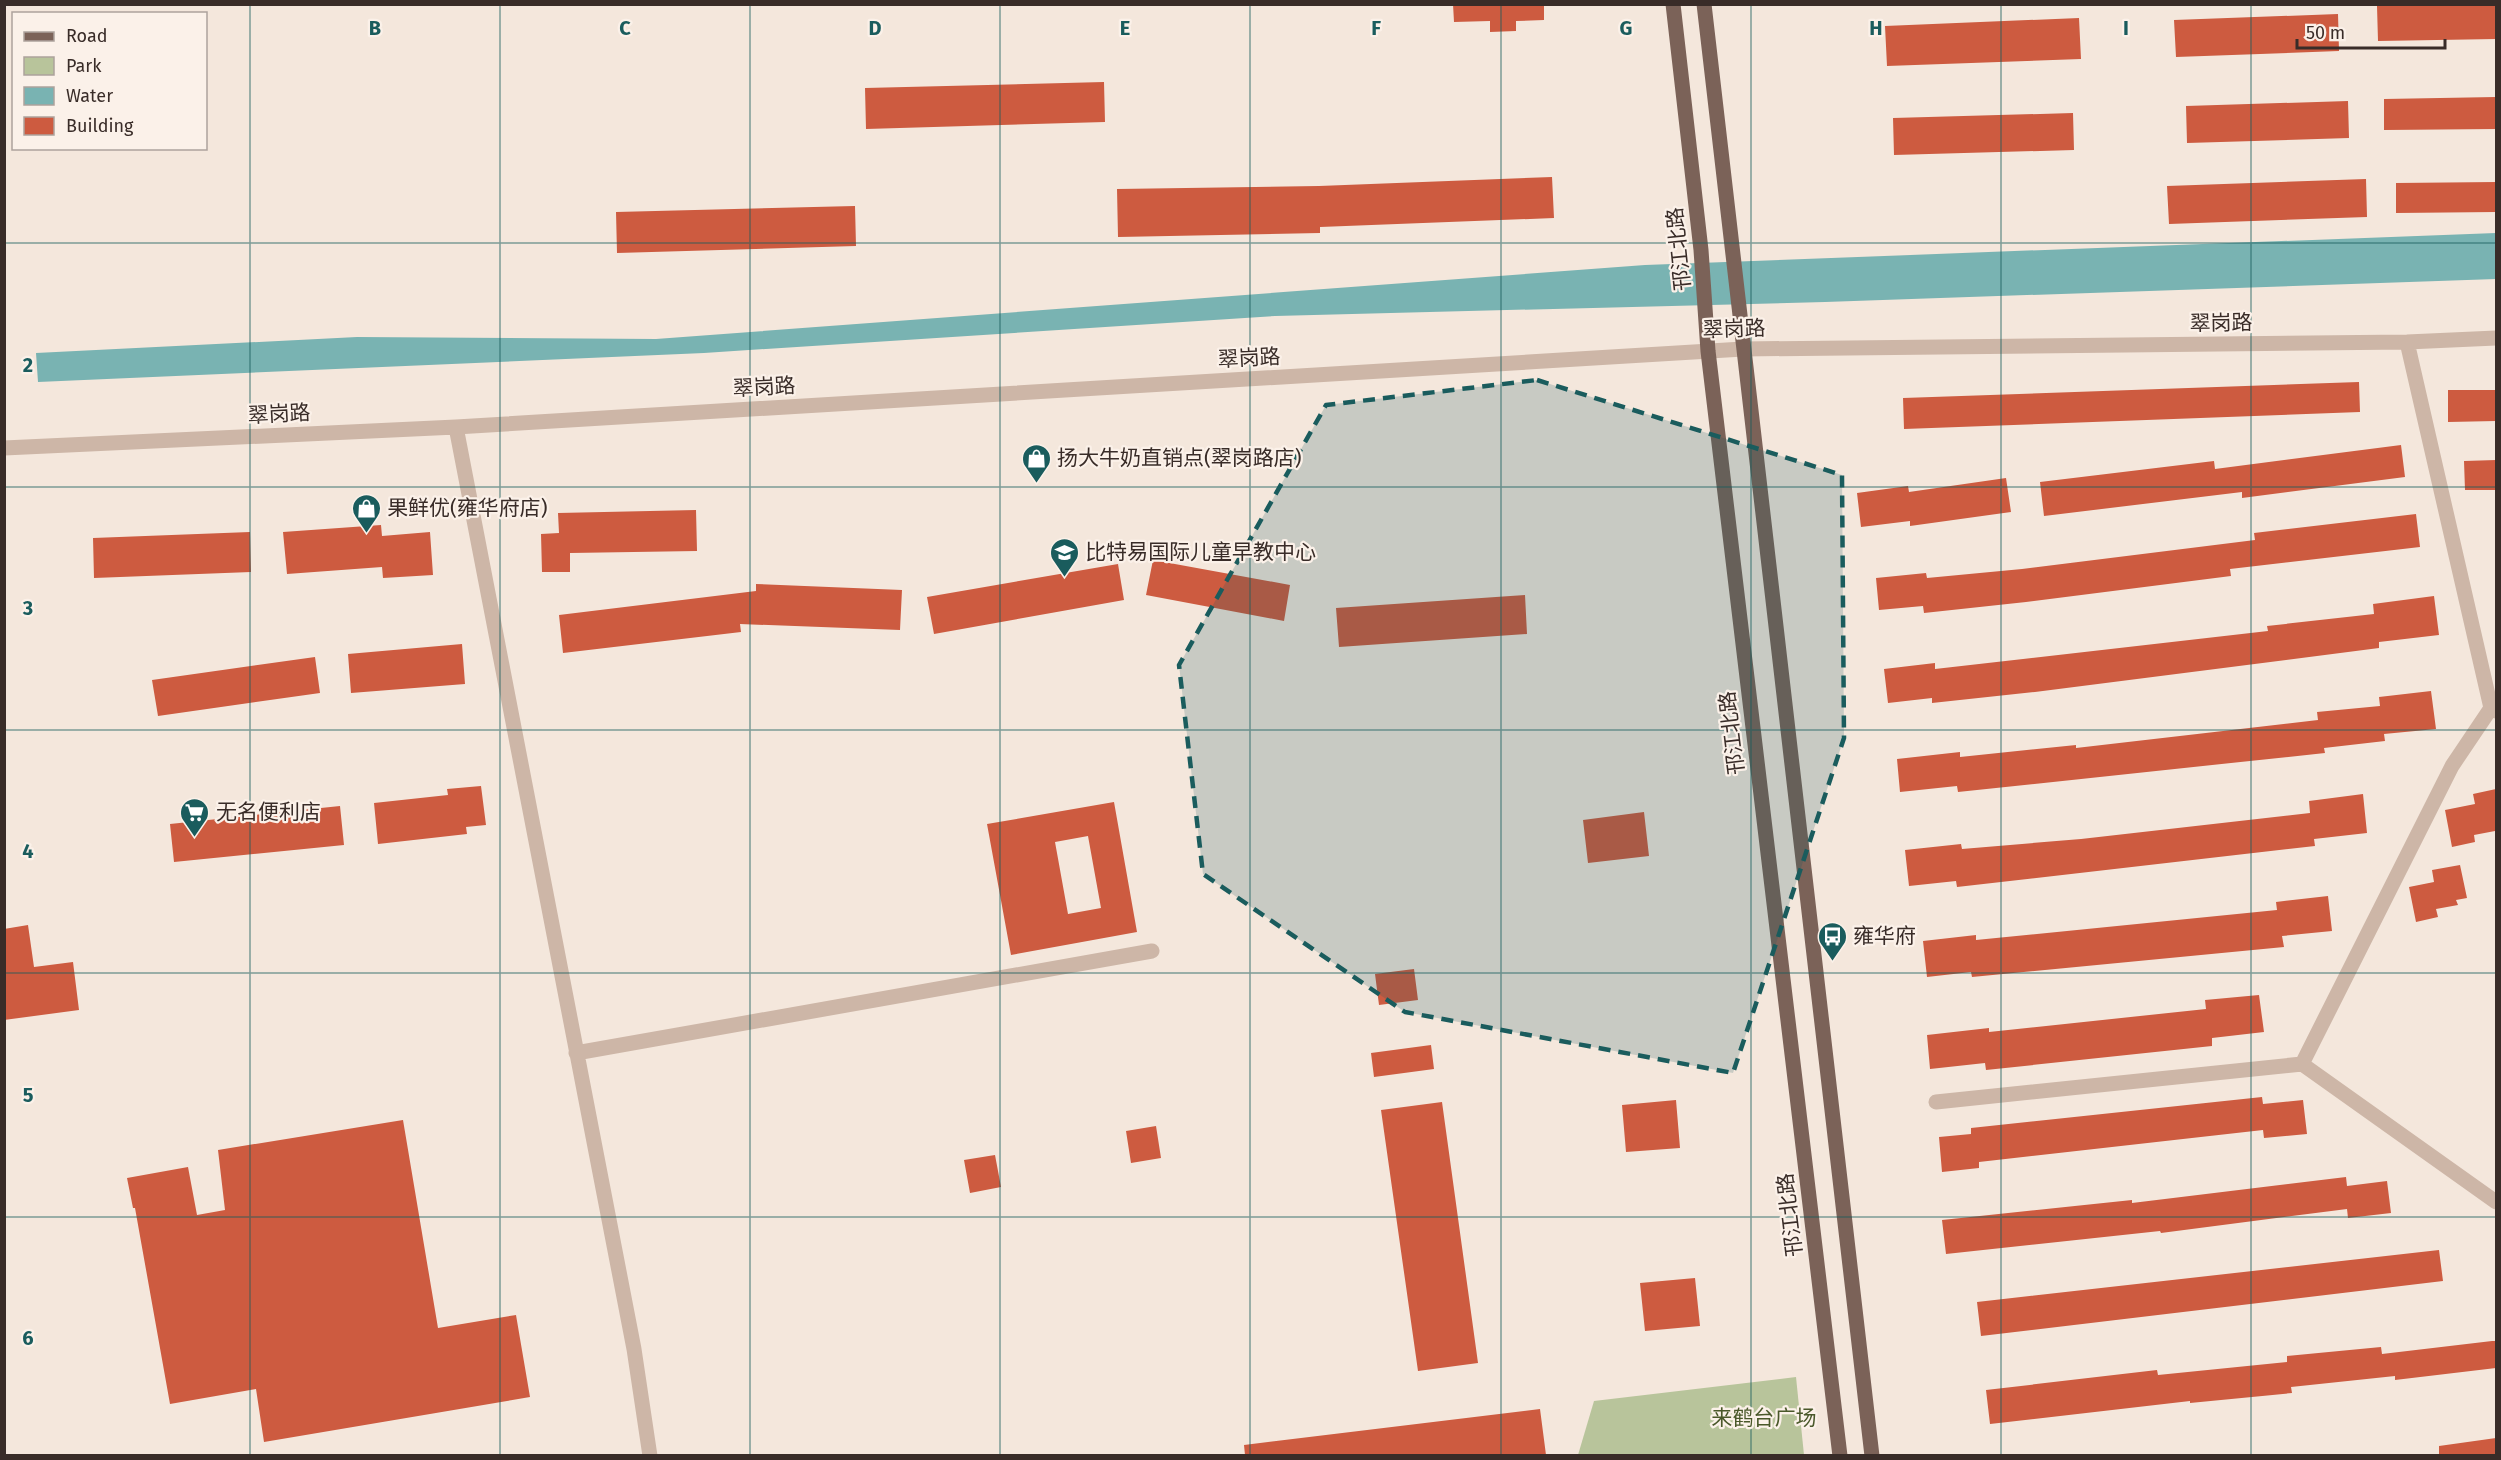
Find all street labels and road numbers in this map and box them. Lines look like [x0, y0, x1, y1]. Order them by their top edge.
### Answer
street label: 邗江北路 [1662, 206, 1696, 292]
street label: 翠岗路 [2189, 309, 2253, 337]
street label: 翠岗路 [1702, 315, 1766, 343]
street label: 翠岗路 [1217, 343, 1281, 373]
street label: 翠岗路 [732, 372, 796, 402]
street label: 翠岗路 [247, 399, 311, 429]
street label: 邗江北路 [1714, 690, 1750, 776]
street label: 邗江北路 [1772, 1172, 1808, 1258]

